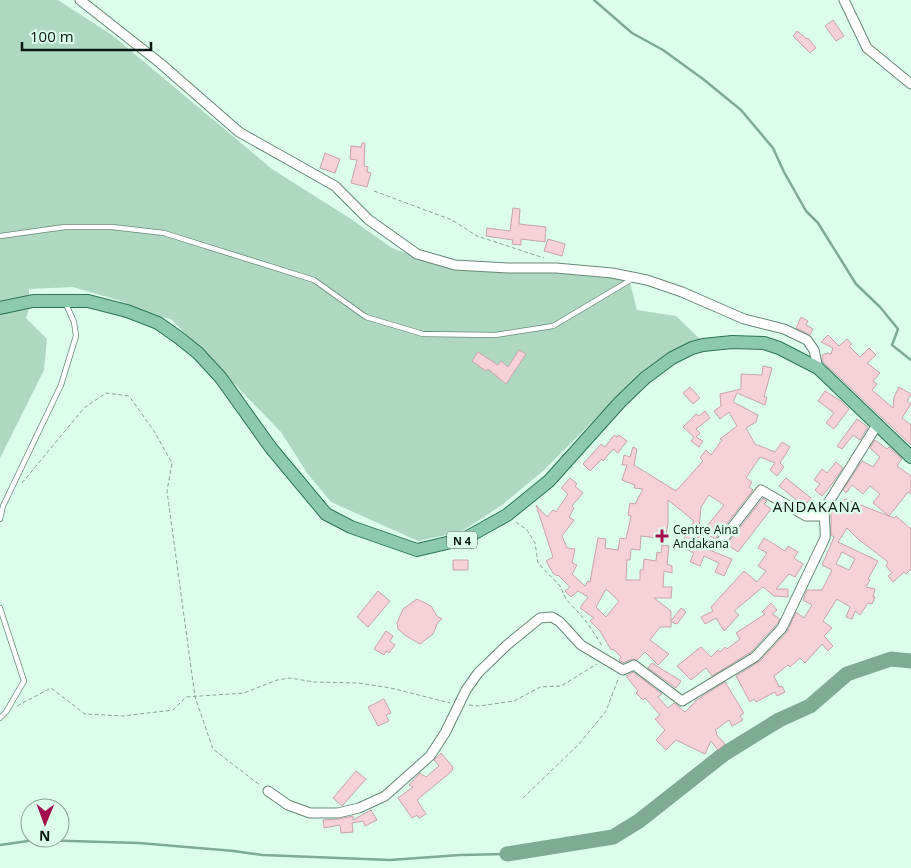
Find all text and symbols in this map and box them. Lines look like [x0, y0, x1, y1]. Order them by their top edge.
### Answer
scale bar [22, 20, 151, 52]
text: 100 m [30, 26, 74, 46]
district label: ANDAKANA [773, 496, 861, 516]
place label: Centre Aina Andakana [673, 521, 738, 552]
marker: Centre Aina Andakana [655, 529, 669, 543]
road number: N 4 [447, 532, 477, 548]
north arrow [20, 798, 70, 848]
text: N [39, 827, 51, 846]

